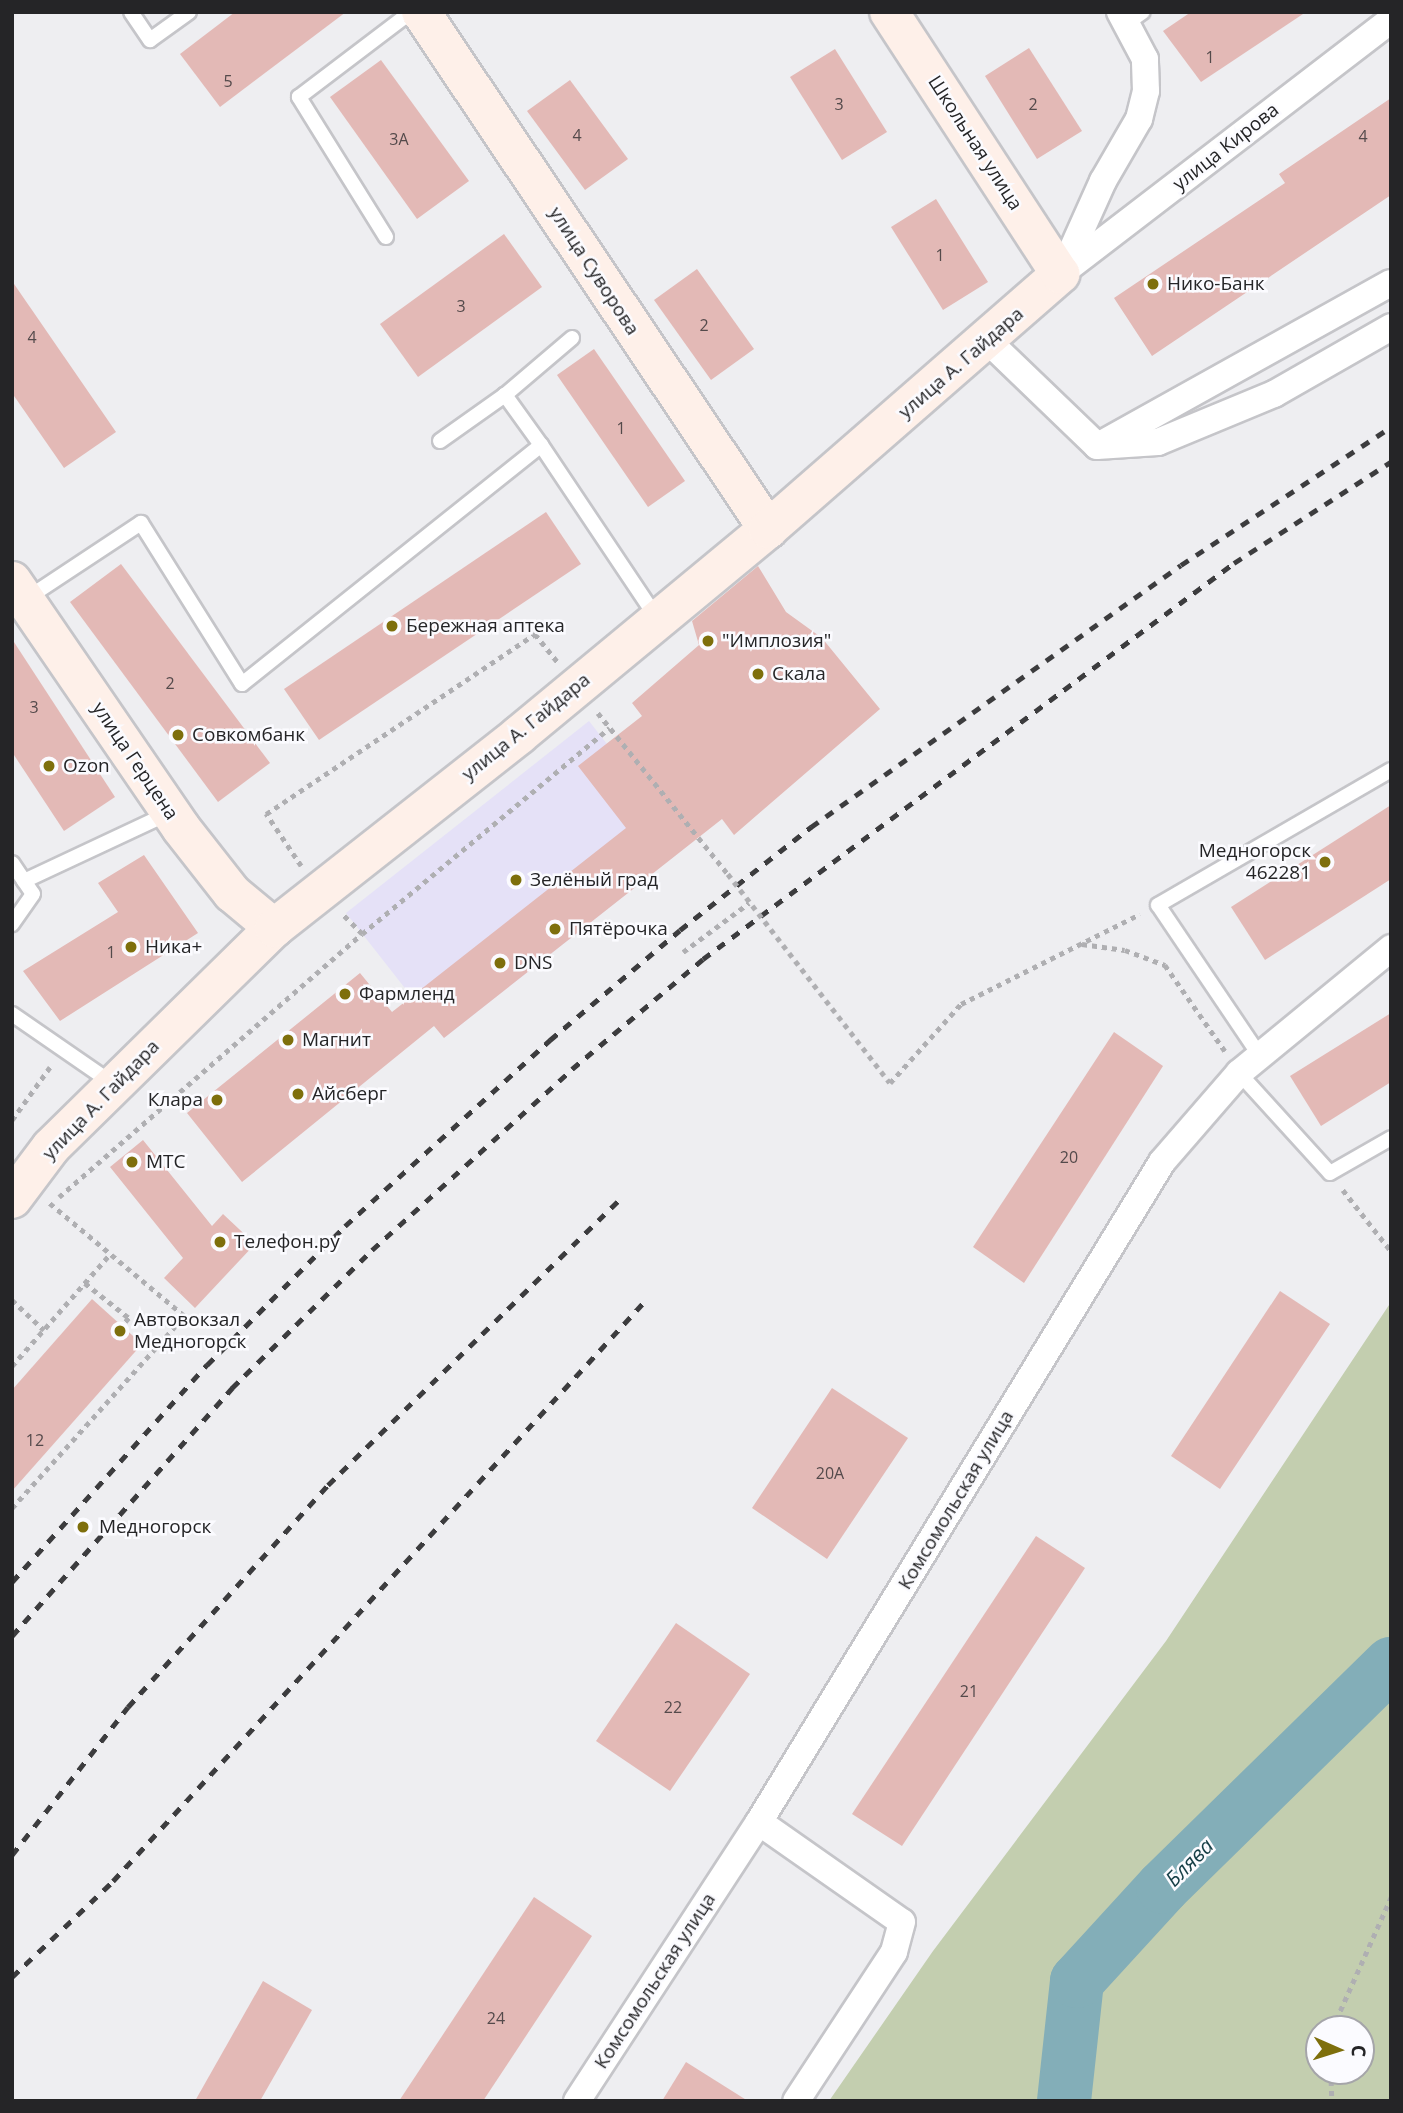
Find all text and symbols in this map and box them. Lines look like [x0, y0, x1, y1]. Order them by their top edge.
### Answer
house number: 1 [1205, 47, 1215, 67]
house number: 5 [223, 71, 233, 91]
street label: Школьная улица [923, 71, 1027, 215]
house number: 3 [834, 94, 844, 114]
house number: 2 [1028, 94, 1038, 114]
street label: улица Кирова [1169, 99, 1283, 195]
house number: 4 [572, 125, 582, 145]
house number: 4 [1358, 126, 1368, 146]
house number: 3А [389, 129, 409, 149]
street label: улица Суворова [544, 203, 644, 339]
house number: 1 [935, 245, 945, 265]
place label: Нико-Банк [1167, 273, 1264, 295]
marker: Нико-Банк [1145, 276, 1161, 292]
house number: 3 [456, 296, 466, 316]
street label: улица А. Гайдара [894, 303, 1028, 423]
house number: 2 [699, 315, 709, 335]
house number: 4 [27, 327, 37, 347]
house number: 1 [616, 418, 626, 438]
place label: Бережная аптека [406, 615, 565, 637]
marker: Бережная аптека [384, 618, 400, 634]
place label: "Имплозия" [722, 630, 831, 652]
marker: "Имплозия" [700, 633, 716, 649]
place label: Скала [772, 663, 826, 685]
marker: Скала [750, 666, 766, 682]
street label: улица А. Гайдара [457, 668, 595, 786]
house number: 2 [165, 673, 175, 693]
house number: 3 [29, 697, 39, 717]
street label: улица Герцена [87, 698, 183, 824]
place label: Совкомбанк [192, 724, 305, 746]
marker: Совкомбанк [170, 727, 186, 743]
place label: Ozon [63, 755, 110, 777]
marker: Ozon [41, 758, 57, 774]
place label: Медногорск 462281 [1199, 840, 1311, 884]
marker: Медногорск 462281 [1317, 854, 1333, 870]
place label: Зелёный град [530, 869, 658, 891]
marker: Зелёный град [508, 872, 524, 888]
place label: Пятёрочка [569, 918, 668, 940]
marker: Пятёрочка [547, 921, 563, 937]
place label: Ника+ [145, 936, 202, 958]
marker: Ника+ [123, 939, 139, 955]
house number: 1 [106, 942, 116, 962]
place label: DNS [514, 952, 553, 974]
marker: DNS [492, 955, 508, 971]
place label: Фармленд [359, 983, 455, 1005]
marker: Фармленд [337, 986, 353, 1002]
place label: Магнит [302, 1029, 371, 1051]
marker: Магнит [280, 1032, 296, 1048]
street label: улица А. Гайдара [38, 1035, 164, 1165]
place label: Айсберг [312, 1083, 387, 1105]
marker: Айсберг [290, 1086, 306, 1102]
place label: Клара [148, 1089, 203, 1111]
marker: Клара [209, 1092, 225, 1108]
house number: 20 [1060, 1147, 1078, 1167]
place label: МТС [146, 1151, 186, 1173]
marker: МТС [124, 1154, 140, 1170]
place label: Телефон.ру [234, 1231, 340, 1253]
marker: Телефон.ру [212, 1234, 228, 1250]
place label: Автовокзал Медногорск [134, 1309, 246, 1353]
marker: Автовокзал Медногорск [112, 1323, 128, 1339]
street label: Комсомольская улица [893, 1406, 1019, 1594]
house number: 12 [26, 1430, 44, 1450]
house number: 20А [816, 1463, 844, 1483]
place label: Медногорск [99, 1516, 211, 1538]
marker: Медногорск [73, 1517, 93, 1537]
house number: 21 [960, 1681, 978, 1701]
house number: 22 [664, 1697, 682, 1717]
water label: Блява [1160, 1833, 1218, 1891]
street label: Комсомольская улица [590, 1889, 720, 2073]
house number: 24 [487, 2008, 505, 2028]
north arrow [1305, 2015, 1375, 2085]
text: С [1346, 2044, 1372, 2058]

